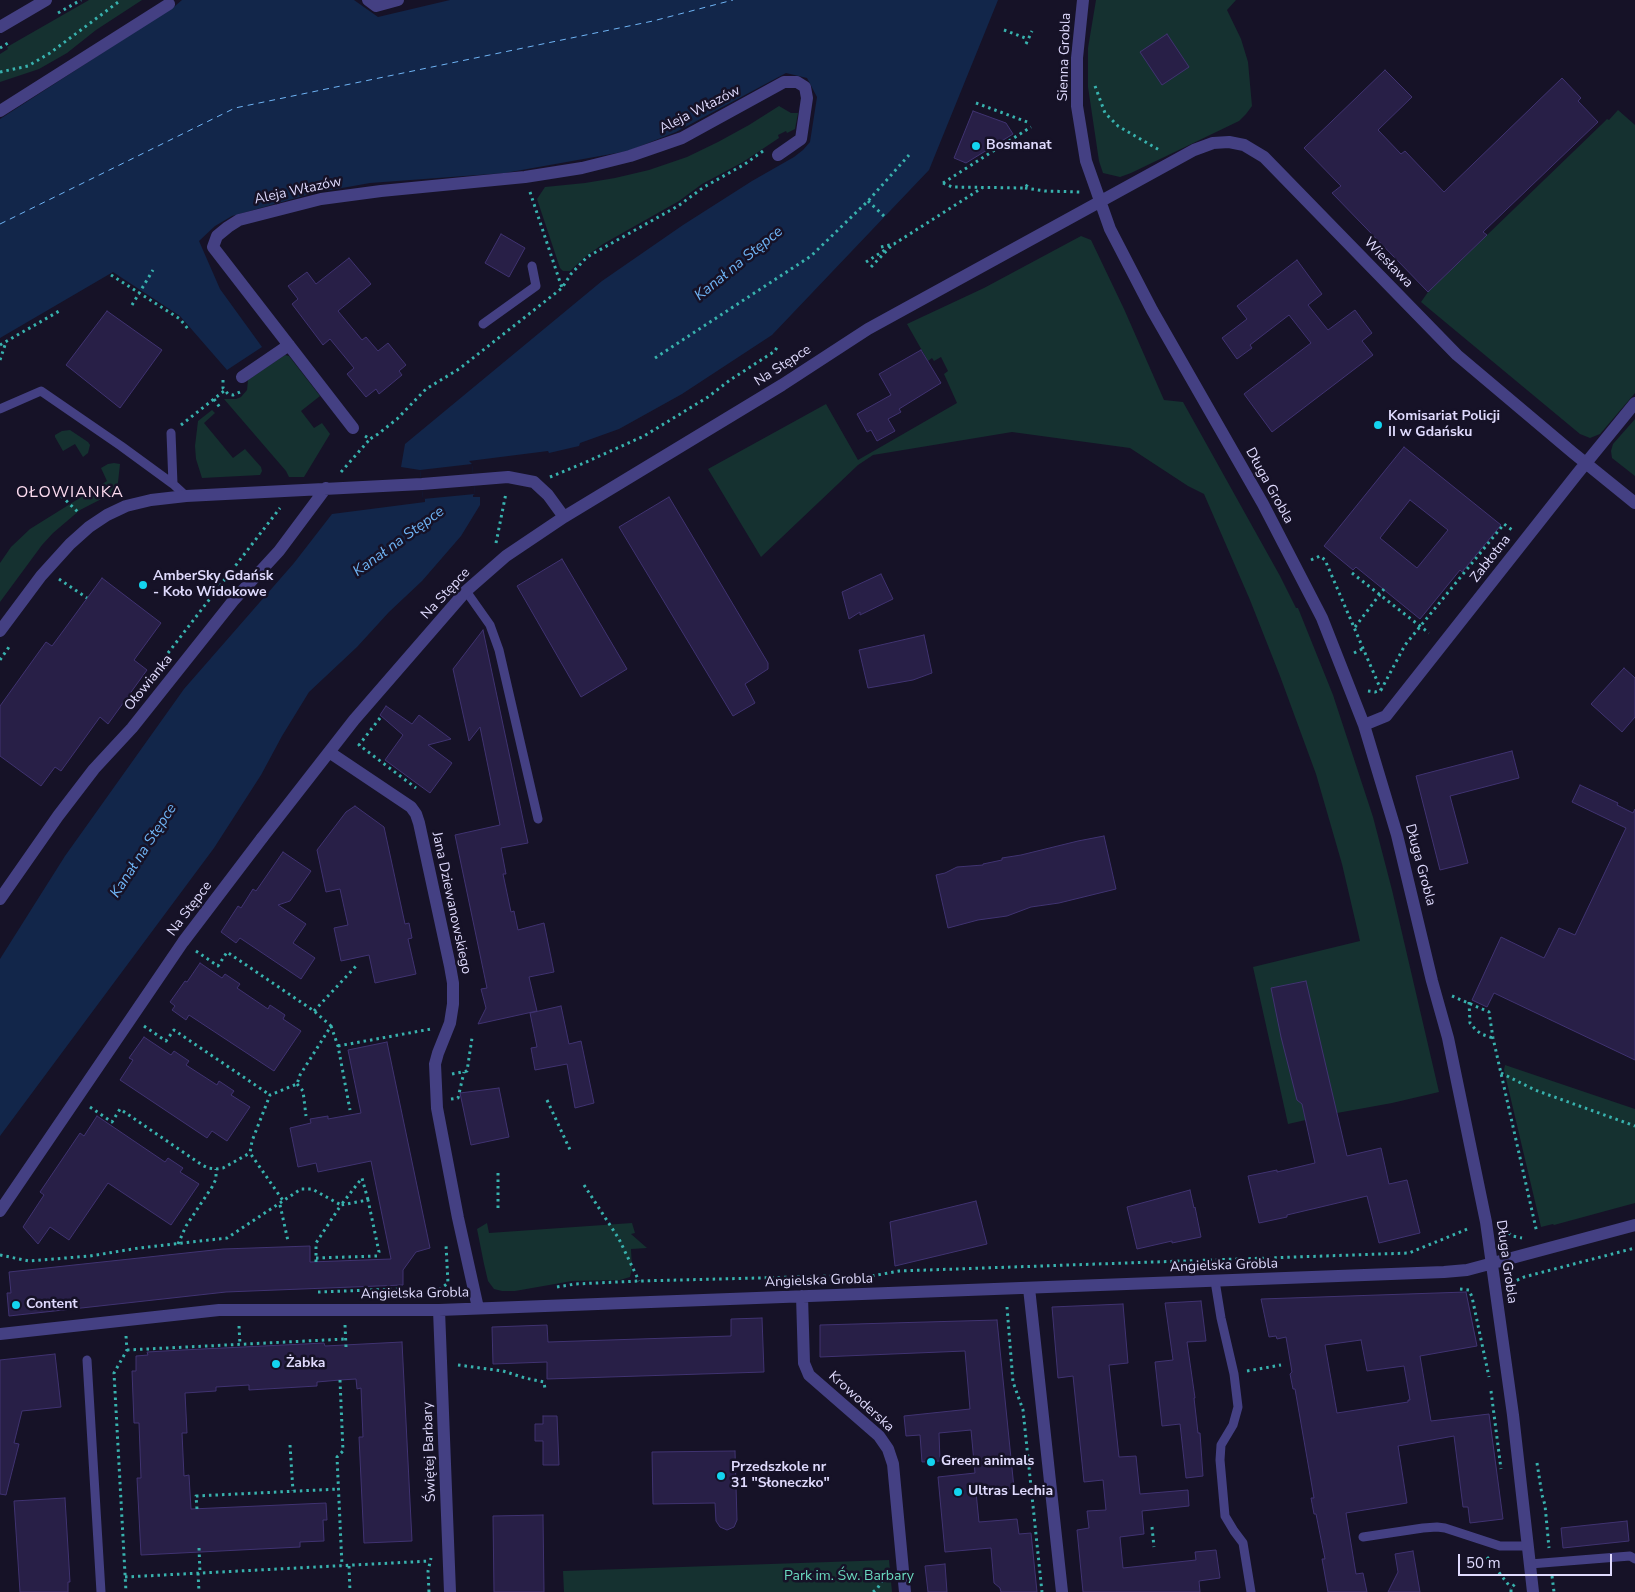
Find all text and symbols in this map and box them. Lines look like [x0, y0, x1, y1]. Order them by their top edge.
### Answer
street label: Sienna Grobla [1055, 12, 1075, 102]
street label: Aleja Włazów [657, 82, 743, 138]
place label: Bosmanat [986, 138, 1052, 154]
marker: Bosmanat [970, 140, 982, 152]
street label: Aleja Włazów [253, 174, 343, 208]
water label: Kanał na Stępce [691, 223, 787, 305]
street label: Wiesława [1360, 234, 1416, 292]
street label: Na Stępce [752, 341, 814, 391]
place label: Komisariat Policji II w Gdańsku [1388, 409, 1500, 442]
marker: Komisariat Policji II w Gdańsku [1372, 419, 1384, 431]
street label: Długa Grobla [1241, 445, 1297, 527]
district label: OŁOWIANKA [15, 483, 125, 503]
water label: Kanał na Stępce [350, 503, 448, 581]
street label: Zabłotna [1467, 532, 1515, 586]
street label: Na Stępce [418, 565, 474, 623]
place label: AmberSky Gdańsk - Koło Widokowe [153, 569, 273, 602]
marker: AmberSky Gdańsk - Koło Widokowe [137, 579, 149, 591]
street label: Ołowianka [121, 652, 177, 714]
water label: Kanał na Stępce [107, 801, 181, 901]
street label: Długa Grobla [1401, 822, 1439, 908]
street label: Jana Dziewanowskiego [428, 830, 474, 976]
street label: Na Stępce [164, 878, 216, 940]
street label: Długa Grobla [1492, 1219, 1520, 1305]
street label: Angielska Grobla [1170, 1256, 1278, 1276]
street label: Angielska Grobla [765, 1271, 873, 1291]
street label: Angielska Grobla [361, 1285, 469, 1303]
place label: Content [26, 1297, 78, 1313]
marker: Content [10, 1299, 22, 1311]
place label: Żabka [286, 1356, 325, 1372]
marker: Żabka [270, 1358, 282, 1370]
street label: Krowoderska [825, 1368, 897, 1436]
street label: Świętej Barbary [420, 1402, 440, 1502]
place label: Green animals [941, 1454, 1034, 1470]
marker: Green animals [925, 1456, 937, 1468]
place label: Przedszkole nr 31 "Słoneczko" [731, 1460, 830, 1492]
marker: Przedszkole nr 31 "Słoneczko" [715, 1470, 727, 1482]
place label: Ultras Lechia [968, 1484, 1053, 1500]
marker: Ultras Lechia [952, 1486, 964, 1498]
scale bar [1460, 1544, 1614, 1576]
text: 50 m [1466, 1553, 1501, 1573]
park label: Park im. Św. Barbary [784, 1569, 914, 1585]

